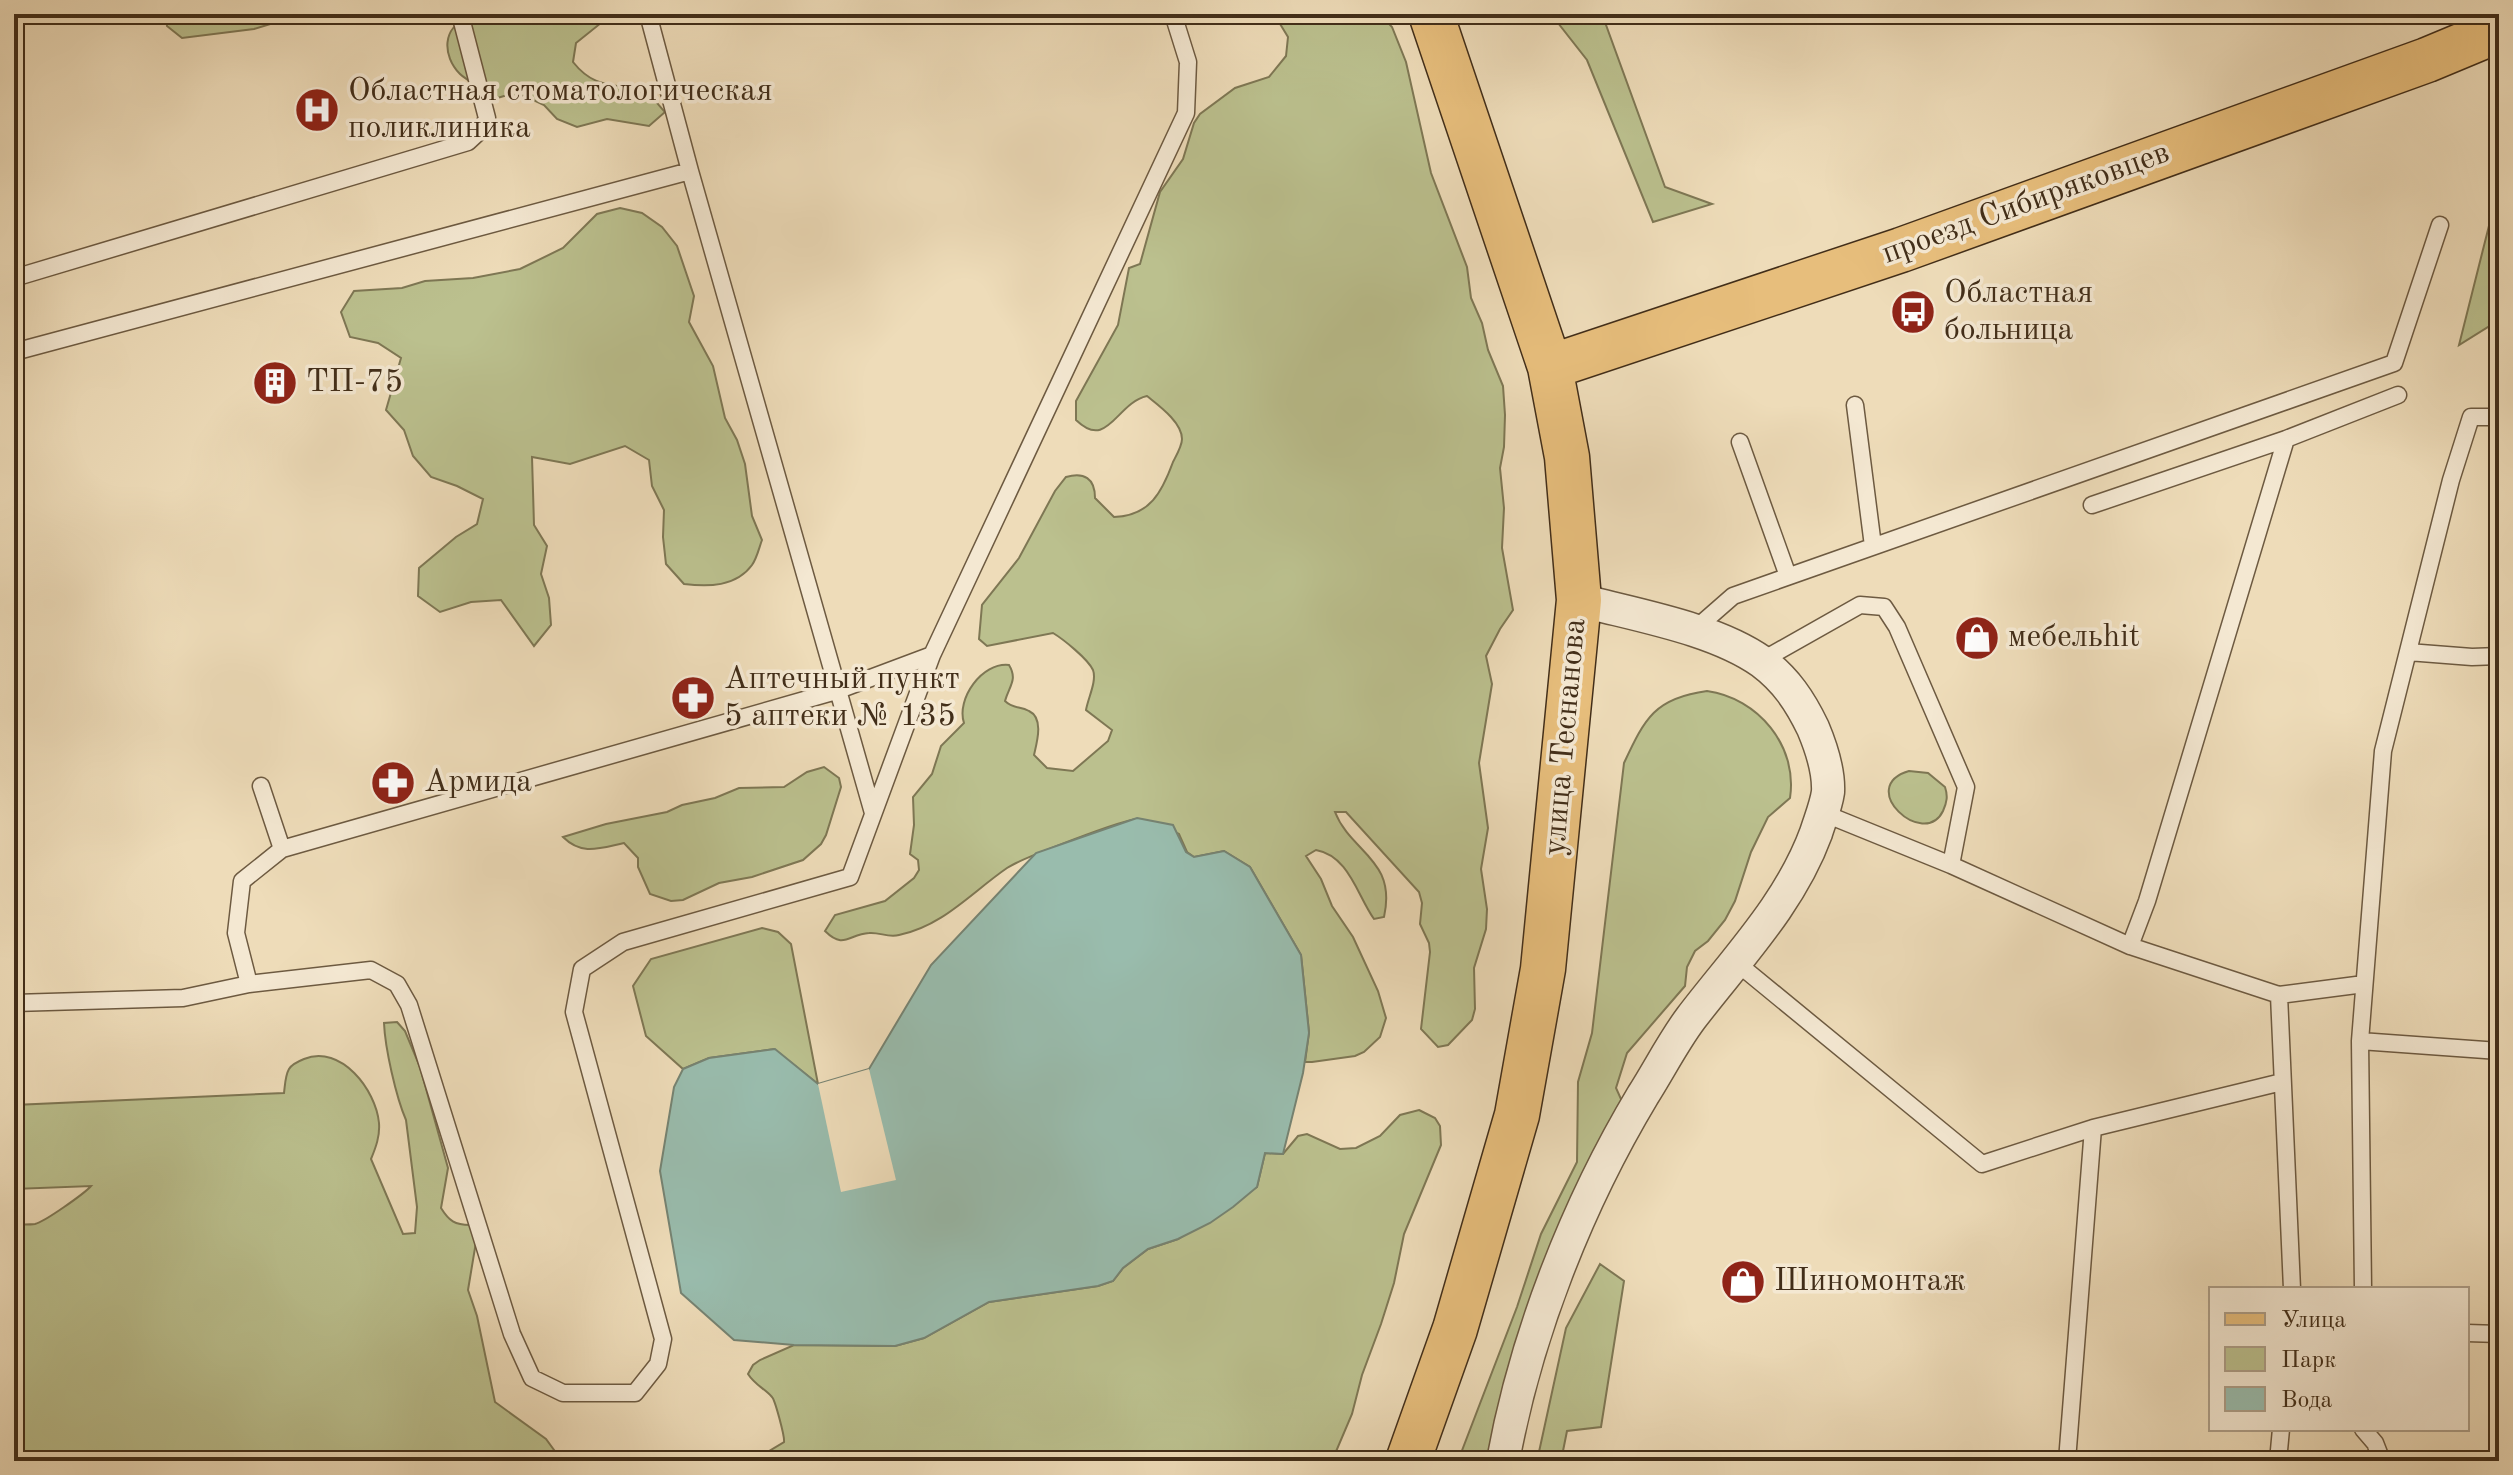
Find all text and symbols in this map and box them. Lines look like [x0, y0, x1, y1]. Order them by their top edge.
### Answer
place label: Областная стоматологическая поликлиника [348, 76, 773, 145]
hospital icon: Областная стоматологическая поликлиника [293, 86, 341, 134]
street label: проезд Сибиряковцев [1878, 137, 2174, 271]
place label: Областная больница [1944, 278, 2093, 347]
bus stop icon: Областная больница [1889, 288, 1937, 336]
building icon: ТП-75 [251, 359, 299, 407]
place label: ТП-75 [306, 367, 403, 399]
shop icon: мебельhit [1953, 614, 2001, 662]
street label: улица Теснанова [1540, 617, 1592, 857]
place label: мебельhit [2008, 622, 2140, 654]
place label: Аптечный пункт 5 аптеки № 135 [724, 664, 960, 733]
pharmacy icon: Аптечный пункт 5 аптеки № 135 [669, 674, 717, 722]
pharmacy icon: Армида [369, 759, 417, 807]
place label: Армида [424, 767, 532, 799]
shop icon: Шиномонтаж [1719, 1258, 1767, 1306]
place label: Шиномонтаж [1774, 1266, 1966, 1298]
legend [2209, 1287, 2469, 1431]
text: Улица [2281, 1309, 2346, 1333]
text: Парк [2281, 1349, 2336, 1373]
text: Вода [2281, 1389, 2333, 1413]

